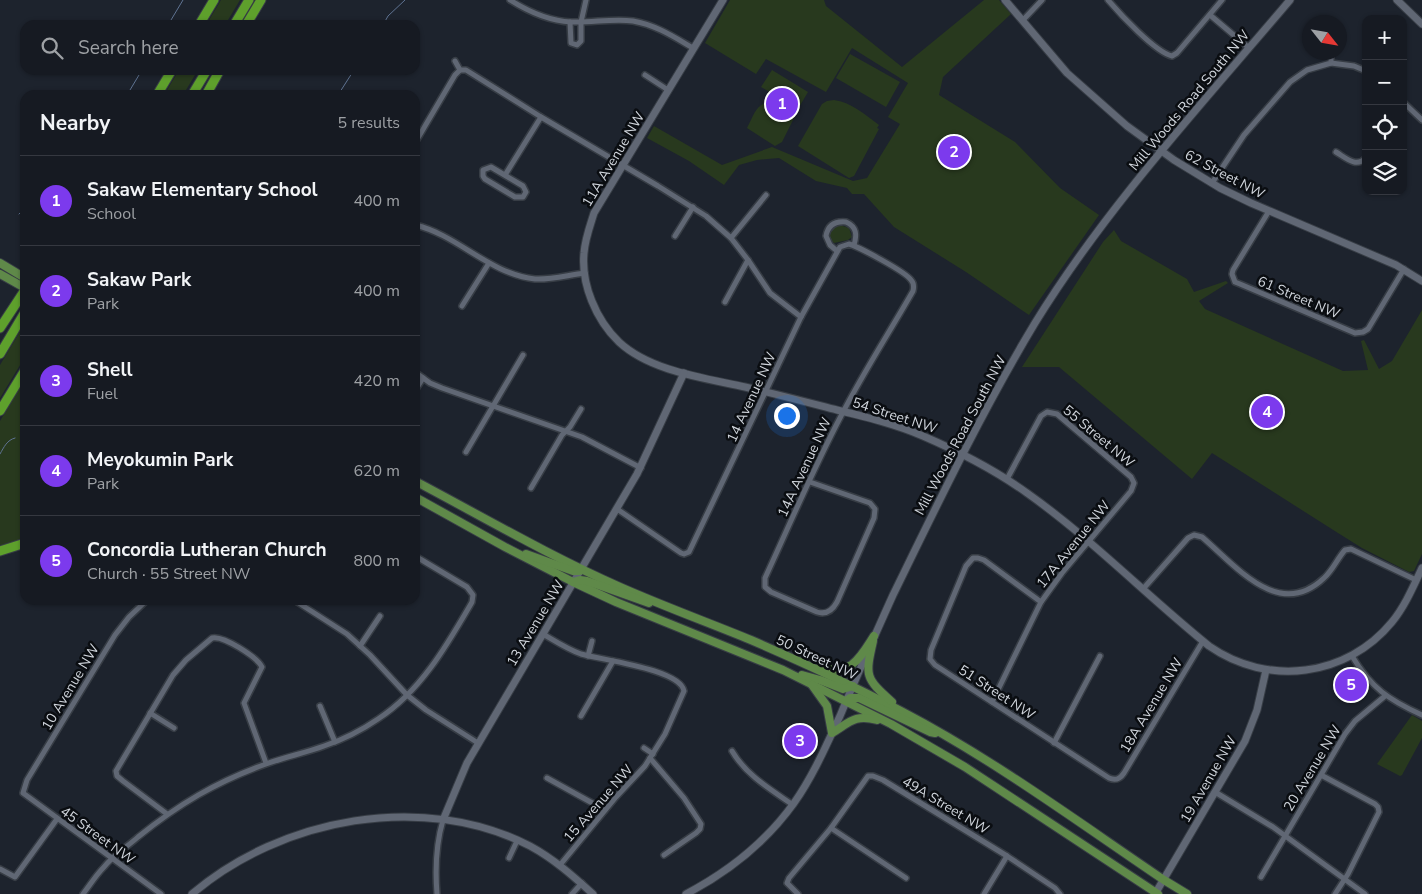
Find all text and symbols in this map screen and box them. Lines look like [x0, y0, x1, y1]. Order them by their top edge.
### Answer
north arrow [1302, 15, 1347, 60]
map controls [1362, 15, 1407, 195]
button: + [1362, 15, 1407, 60]
search box [20, 20, 420, 75]
street label: Mill Woods Road South NW [1125, 25, 1254, 175]
icon: search [38, 34, 66, 62]
text: Search here [78, 35, 179, 61]
button: − [1362, 60, 1407, 105]
pin: 1 [766, 85, 798, 123]
button: locate [1362, 105, 1407, 150]
street label: 11A Avenue NW [578, 108, 650, 210]
text: Nearby [40, 109, 110, 137]
text: 5 results [338, 112, 400, 134]
pin: 2 [938, 133, 970, 171]
street label: 62 Street NW [1181, 145, 1269, 204]
button: layers [1362, 150, 1407, 195]
text: Sakaw Elementary School [87, 177, 318, 203]
text: 1 [51, 190, 61, 212]
text: 400 m [353, 190, 400, 212]
text: School [87, 203, 136, 225]
text: Sakaw Park [87, 267, 191, 293]
street label: 61 Street NW [1255, 272, 1344, 324]
text: 2 [51, 280, 61, 302]
text: 400 m [353, 280, 400, 302]
text: Park [87, 293, 119, 315]
street label: 14 Avenue NW [722, 349, 781, 445]
street label: Mill Woods Road South NW [910, 352, 1011, 518]
text: Shell [87, 357, 133, 383]
text: 3 [51, 370, 61, 392]
text: 420 m [353, 370, 400, 392]
text: Fuel [87, 383, 118, 405]
street label: 54 Street NW [850, 393, 940, 438]
pin: 4 [1251, 393, 1283, 431]
street label: 55 Street NW [1059, 401, 1139, 472]
your location [774, 403, 800, 429]
street label: 14A Avenue NW [773, 414, 836, 520]
text: Meyokumin Park [87, 447, 233, 473]
text: 4 [51, 460, 61, 482]
text: 620 m [353, 460, 400, 482]
text: Park [87, 473, 119, 495]
street label: 17A Avenue NW [1032, 496, 1115, 592]
text: Concordia Lutheran Church [87, 537, 327, 563]
text: 5 [51, 550, 61, 572]
text: 800 m [353, 550, 400, 572]
text: Church · 55 Street NW [87, 563, 250, 585]
street label: 13 Avenue NW [502, 576, 569, 670]
street label: 50 Street NW [773, 630, 861, 685]
street label: 10 Avenue NW [37, 640, 104, 734]
street label: 18A Avenue NW [1116, 654, 1188, 756]
street label: 51 Street NW [955, 660, 1039, 725]
pin: 5 [1335, 666, 1367, 704]
street label: 20 Avenue NW [1279, 721, 1346, 815]
pin: 3 [784, 722, 816, 760]
street label: 19 Avenue NW [1176, 732, 1241, 826]
street label: 15 Avenue NW [559, 760, 638, 846]
street label: 49A Street NW [899, 772, 993, 839]
street label: 45 Street NW [57, 802, 139, 869]

